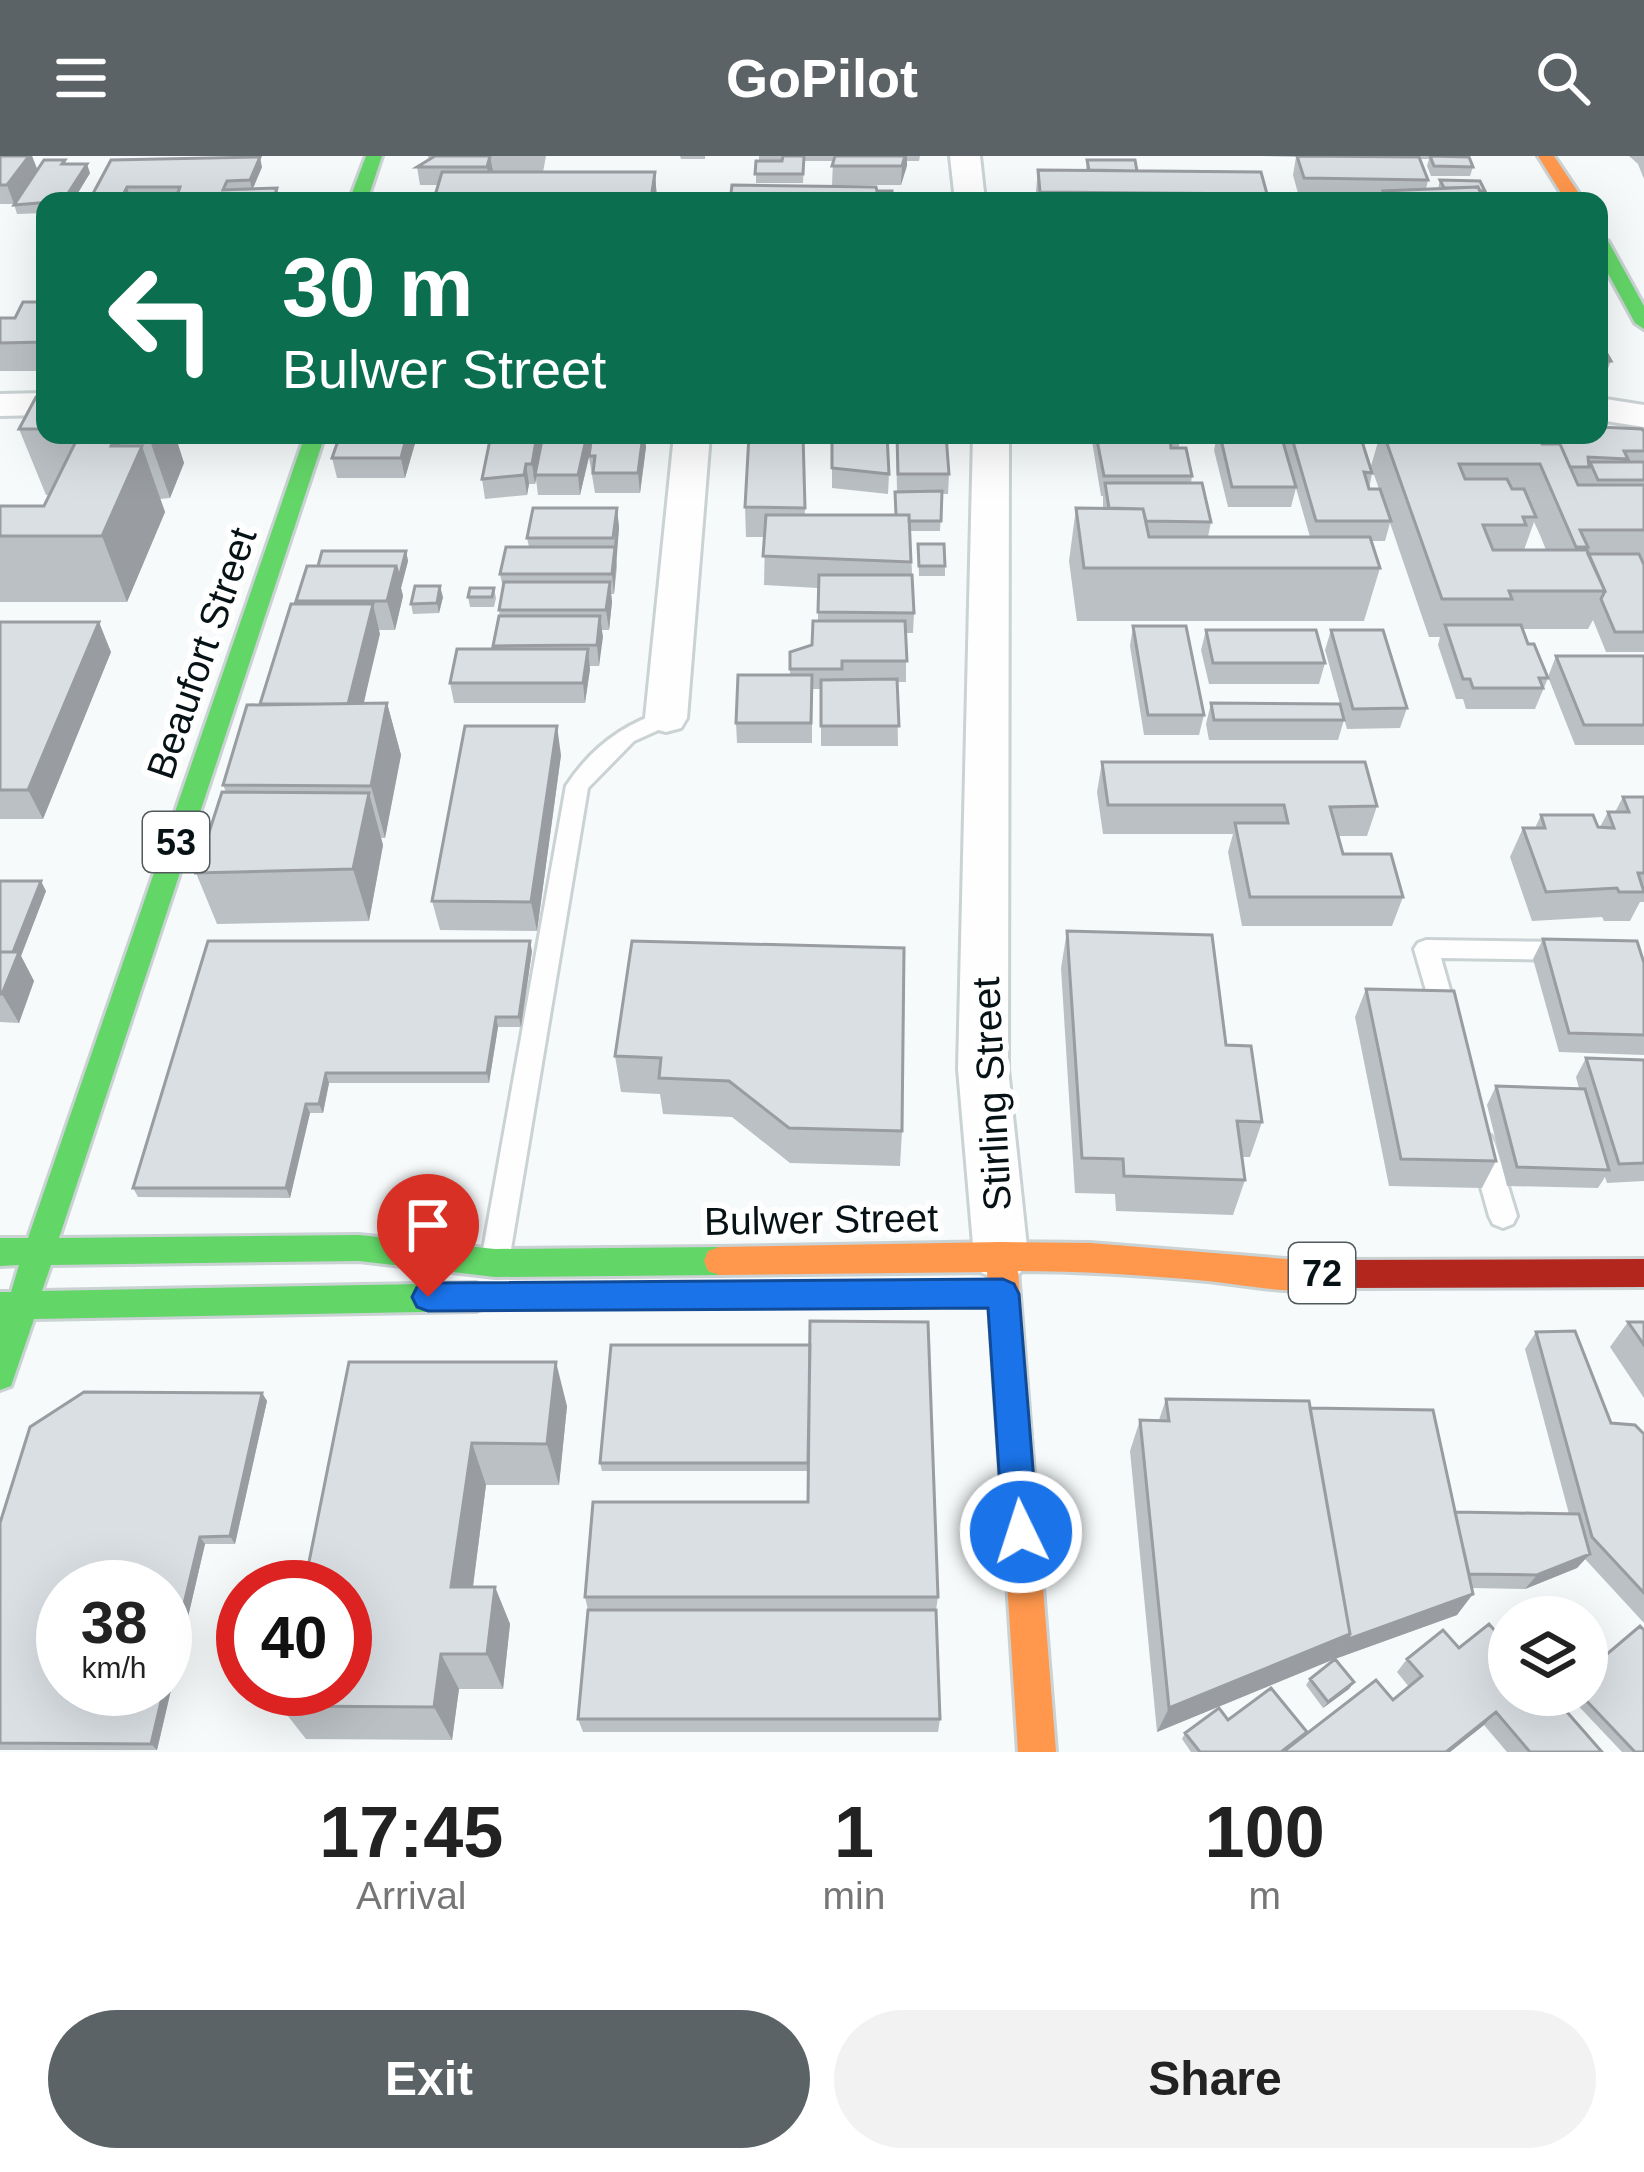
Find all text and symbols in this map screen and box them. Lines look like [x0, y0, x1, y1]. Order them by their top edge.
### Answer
icon: menu [48, 45, 114, 111]
icon: search [1530, 45, 1596, 111]
text: GoPilot [726, 48, 918, 108]
icon: left [84, 240, 240, 396]
text: 30 m [282, 240, 473, 334]
text: Bulwer Street [282, 339, 606, 399]
street label: Beaufort Street [138, 522, 265, 784]
road number: 53 [143, 812, 209, 872]
street label: Stirling Street [964, 976, 1019, 1212]
pin [377, 1174, 479, 1297]
icon: arrive [395, 1192, 461, 1258]
street label: Bulwer Street [704, 1196, 939, 1243]
road number: 72 [1289, 1243, 1355, 1303]
position arrow [958, 1469, 1084, 1595]
speed limit sign: 40 [216, 1560, 372, 1716]
text: 38 [81, 1589, 147, 1656]
map controls [1488, 1596, 1608, 1716]
button: layers [1488, 1596, 1608, 1716]
text: km/h [81, 1651, 147, 1684]
text: 17:45 [319, 1792, 503, 1872]
text: 1 [834, 1792, 874, 1872]
text: 100 [1205, 1792, 1325, 1872]
text: Arrival [356, 1874, 467, 1917]
text: min [823, 1874, 885, 1917]
text: m [1248, 1874, 1281, 1917]
button: Exit [48, 2010, 810, 2148]
button: Share [834, 2010, 1596, 2148]

